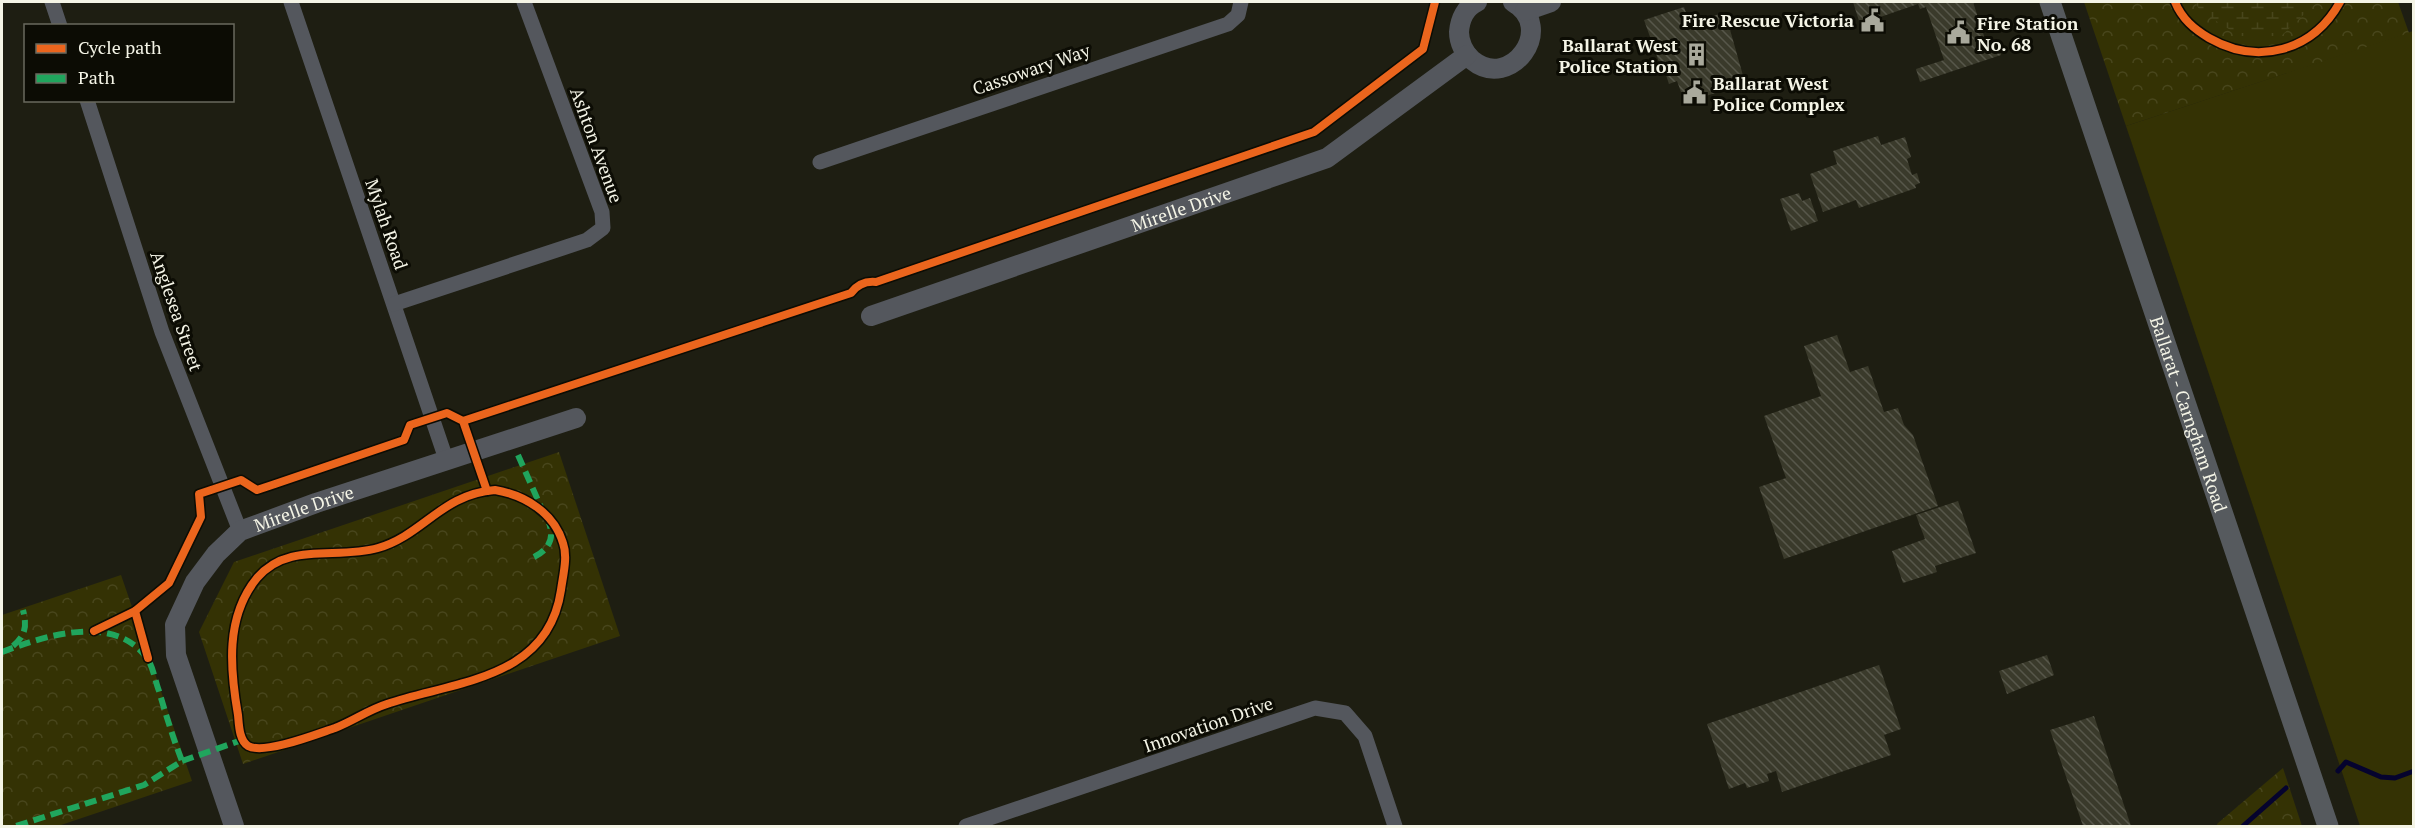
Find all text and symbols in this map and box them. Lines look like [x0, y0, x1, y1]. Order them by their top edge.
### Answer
public building icon: Fire Rescue Victoria [1859, 7, 1885, 33]
place label: Fire Rescue Victoria [1682, 8, 1854, 32]
place label: Fire Station No. 68 [1977, 11, 2079, 56]
public building icon: Fire Station No. 68 [1946, 20, 1972, 46]
legend [24, 24, 234, 102]
place label: Ballarat West Police Station [1559, 33, 1678, 78]
text: Cycle path [78, 35, 162, 59]
street label: Cassowary Way [969, 37, 1094, 100]
building icon: Ballarat West Police Station [1683, 42, 1709, 68]
text: Path [78, 65, 115, 89]
place label: Ballarat West Police Complex [1713, 71, 1845, 116]
public building icon: Ballarat West Police Complex [1682, 80, 1708, 106]
street label: Ashton Avenue [565, 84, 629, 206]
street label: Mylah Road [360, 176, 414, 272]
street label: Mirelle Drive [1128, 180, 1234, 237]
street label: Anglesea Street [145, 248, 209, 374]
street label: Ballarat - Carngham Road [2145, 313, 2233, 515]
street label: Mirelle Drive [251, 480, 357, 537]
street label: Innovation Drive [1140, 691, 1276, 757]

